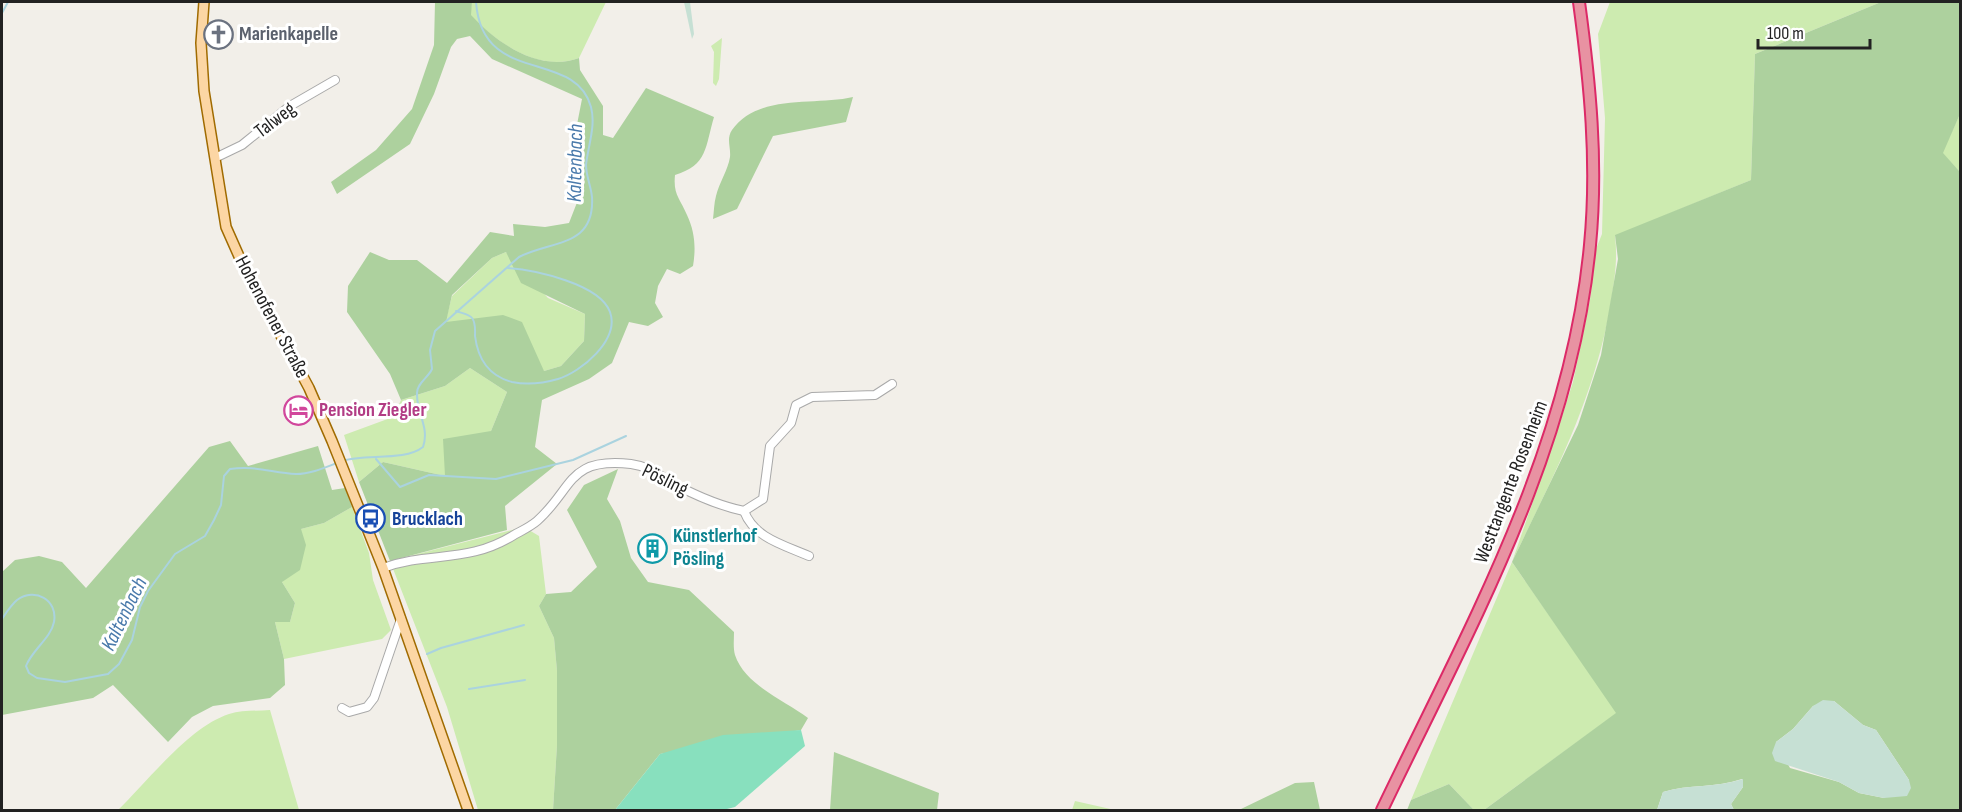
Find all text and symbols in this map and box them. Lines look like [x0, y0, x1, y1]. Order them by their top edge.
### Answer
scale bar [1758, 12, 1870, 50]
church icon: Marienkapelle [202, 18, 234, 50]
place label: Marienkapelle [239, 22, 338, 46]
text: 100 m [1767, 23, 1804, 44]
street label: Talweg [250, 97, 300, 143]
water label: Kaltenbach [562, 123, 588, 202]
street label: Hohenofener Straße [230, 252, 314, 382]
hotel icon: Pension Ziegler [282, 394, 314, 426]
street label: Westtangente Rosenheim [1469, 397, 1553, 567]
place label: Pension Ziegler [319, 398, 427, 422]
street label: Pösling [638, 459, 692, 501]
bus stop icon: Brucklach [355, 503, 387, 535]
place label: Brucklach [392, 507, 463, 531]
place label: Künstlerhof Pösling [673, 524, 758, 571]
building icon: Künstlerhof Pösling [636, 532, 668, 564]
water label: Kaltenbach [96, 573, 153, 655]

